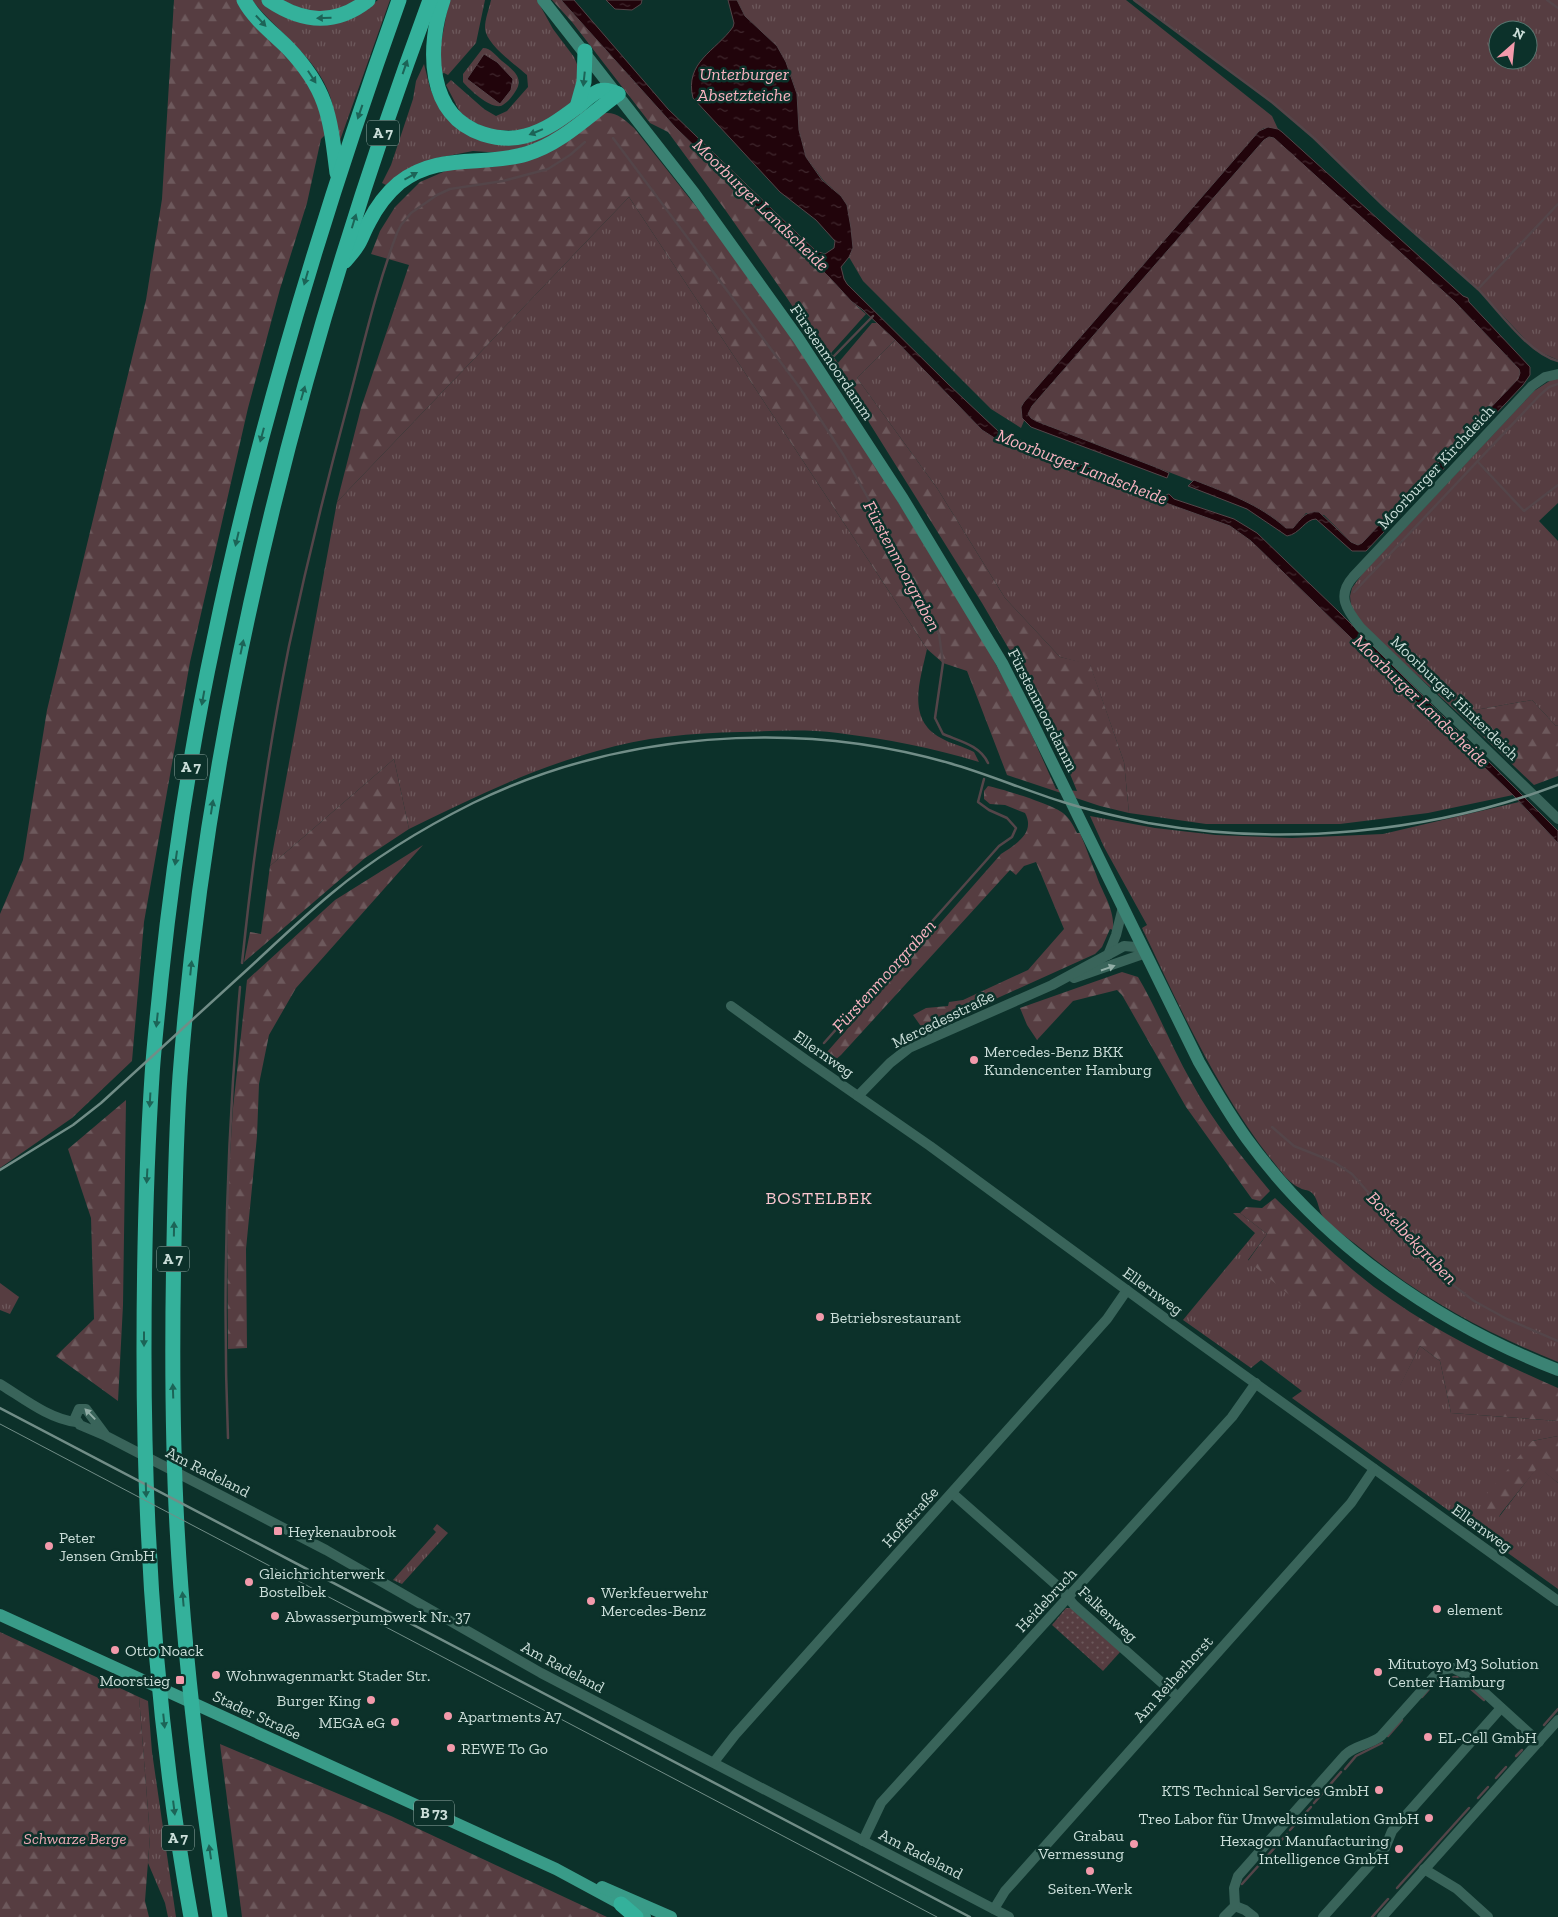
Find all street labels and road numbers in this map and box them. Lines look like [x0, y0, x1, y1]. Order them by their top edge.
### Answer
road number: A 7 [367, 120, 399, 146]
street label: Fürstenmoordamm [786, 301, 878, 424]
street label: Moorburger Kirchdeich [1374, 401, 1498, 533]
street label: Moorburger Hinterdeich [1387, 632, 1523, 764]
street label: Fürstenmoordamm [1004, 645, 1082, 775]
road number: A 7 [175, 754, 207, 780]
street label: Mercedesstraße [889, 986, 997, 1052]
street label: Ellernweg [790, 1026, 858, 1082]
road number: A 7 [157, 1246, 189, 1272]
street label: Ellernweg [1119, 1263, 1187, 1319]
street label: Am Radeland [163, 1443, 253, 1501]
street label: Hoffstraße [878, 1483, 942, 1551]
street label: Ellernweg [1448, 1500, 1516, 1556]
street label: Heidebruch [1012, 1564, 1080, 1636]
street label: Falkenweg [1075, 1582, 1142, 1646]
street label: Am Reiherhorst [1129, 1632, 1217, 1726]
street label: Am Radeland [518, 1637, 608, 1697]
street label: Stader Straße [210, 1686, 304, 1744]
road number: B 73 [414, 1800, 454, 1826]
street label: Am Radeland [876, 1825, 966, 1883]
road number: A 7 [162, 1826, 194, 1850]

